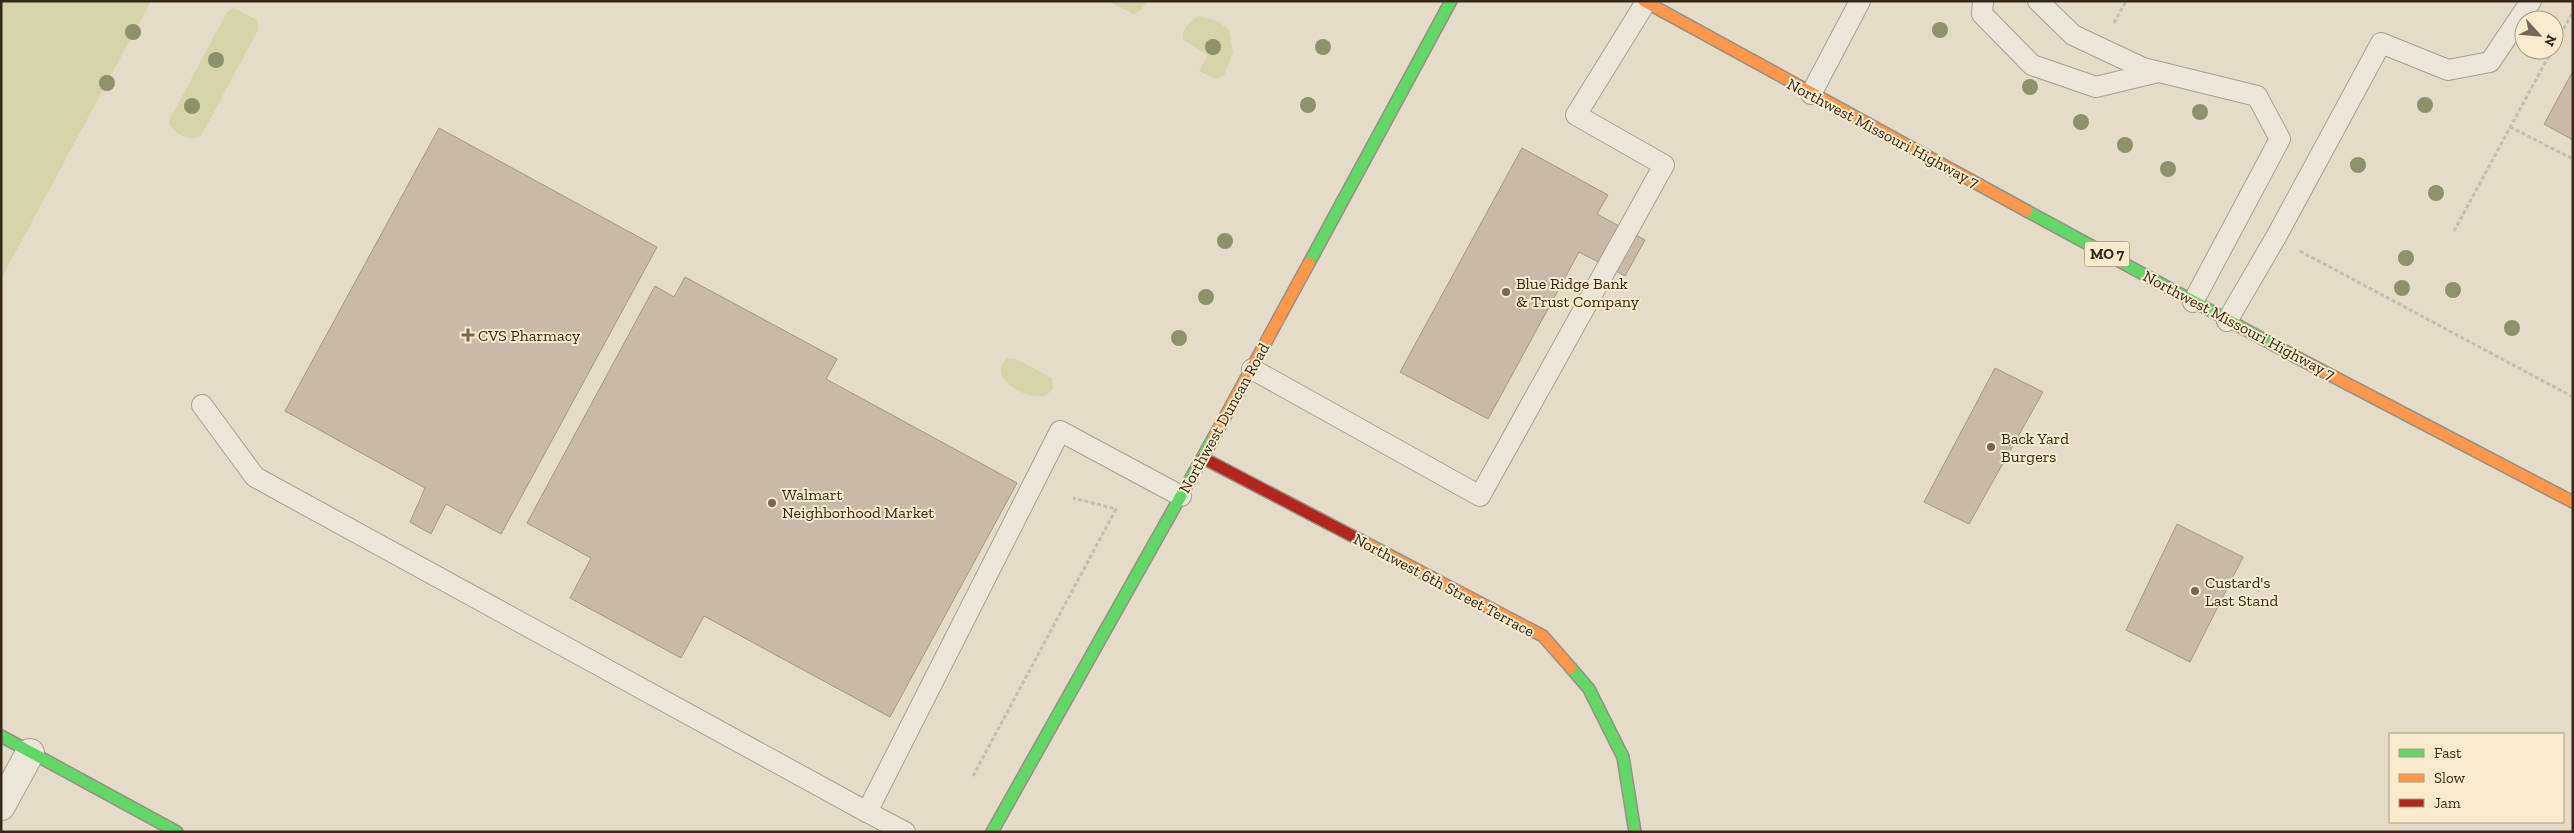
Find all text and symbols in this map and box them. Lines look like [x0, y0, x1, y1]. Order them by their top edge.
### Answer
north arrow [2514, 10, 2564, 60]
text: N [2540, 32, 2560, 49]
street label: Northwest Missouri Highway 7 [1784, 74, 1983, 192]
road number: MO 7 [2084, 242, 2130, 266]
street label: Northwest Missouri Highway 7 [2140, 266, 2339, 384]
place label: Blue Ridge Bank & Trust Company [1516, 274, 1640, 311]
marker: Blue Ridge Bank & Trust Company [1500, 286, 1512, 298]
place label: CVS Pharmacy [478, 326, 581, 345]
marker: CVS Pharmacy [462, 329, 474, 341]
street label: Northwest Duncan Road [1175, 339, 1273, 496]
place label: Back Yard Burgers [2001, 429, 2069, 466]
marker: Back Yard Burgers [1985, 441, 1997, 453]
place label: Walmart Neighborhood Market [782, 485, 934, 522]
marker: Walmart Neighborhood Market [766, 497, 778, 509]
street label: Northwest 6th Street Terrace [1350, 529, 1538, 641]
place label: Custard's Last Stand [2205, 573, 2278, 610]
marker: Custard's Last Stand [2189, 585, 2201, 597]
legend [2389, 733, 2564, 823]
text: Fast [2434, 744, 2462, 762]
text: Slow [2434, 769, 2466, 787]
text: Jam [2434, 794, 2461, 812]

